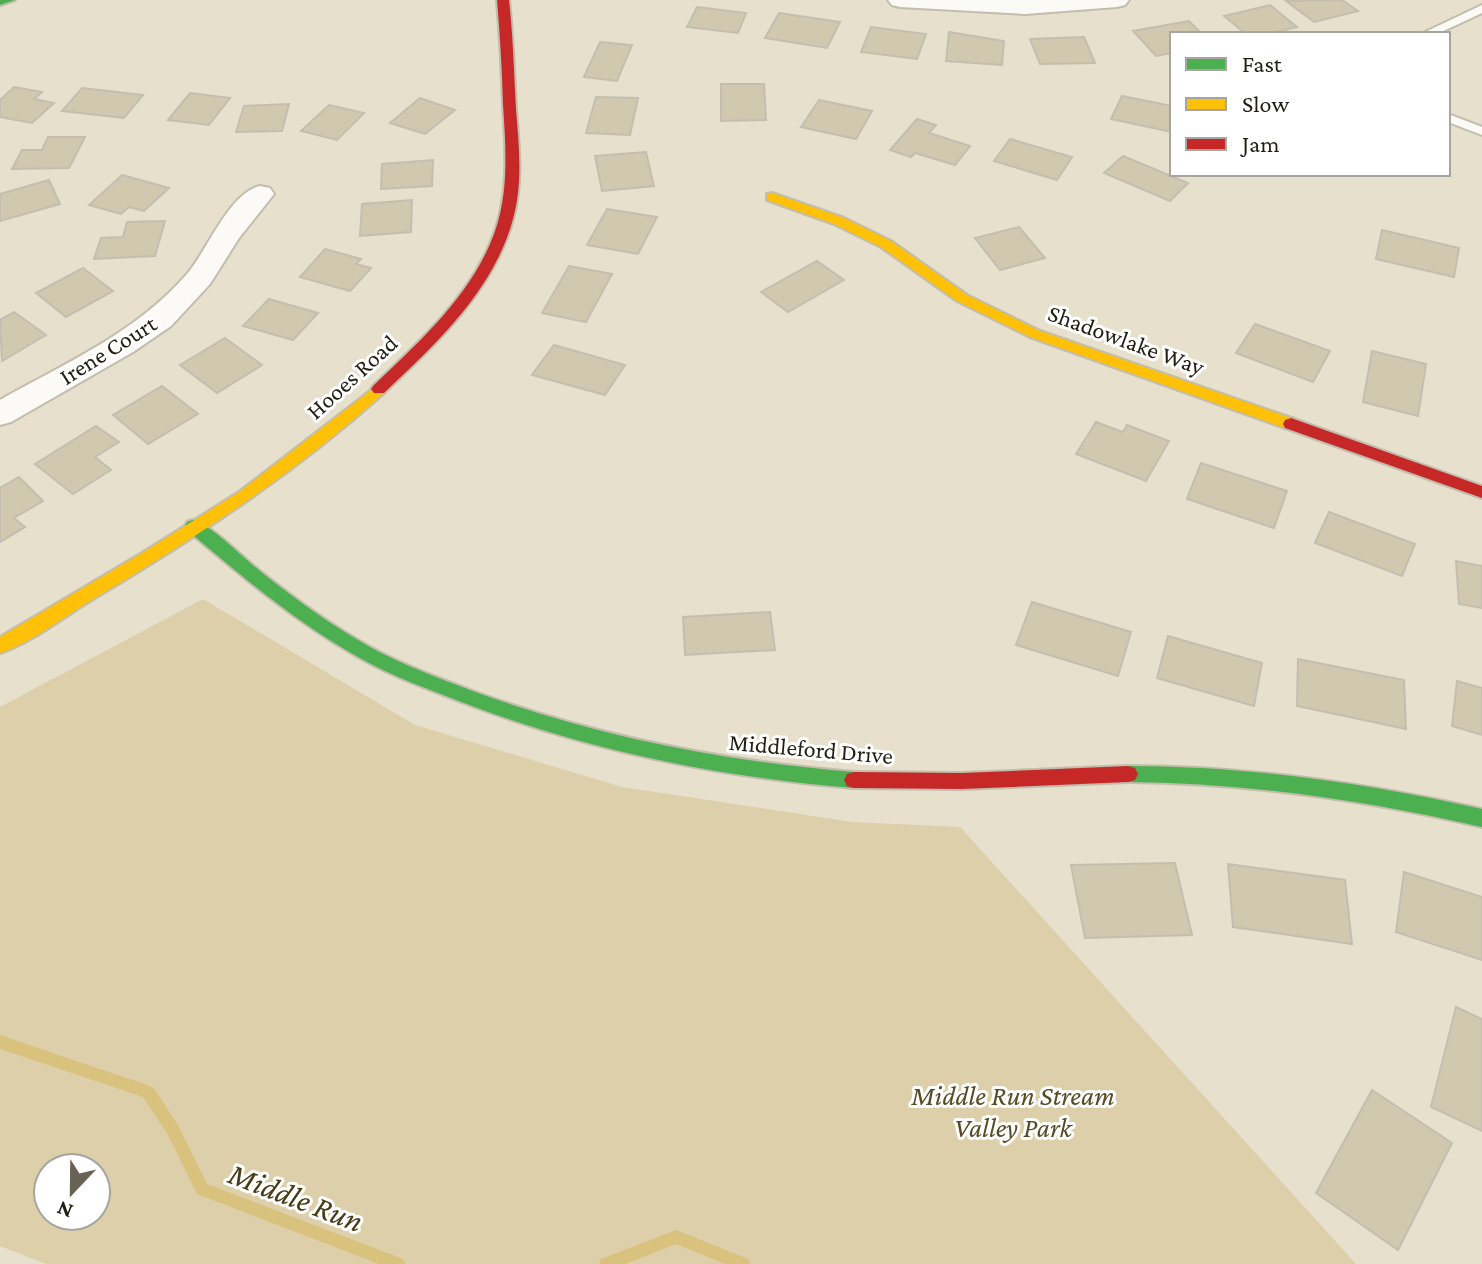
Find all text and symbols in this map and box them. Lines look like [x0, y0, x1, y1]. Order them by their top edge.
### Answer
legend [1170, 32, 1450, 176]
text: Fast [1242, 50, 1283, 77]
text: Slow [1242, 90, 1289, 117]
text: Jam [1240, 130, 1280, 157]
street label: Shadowlake Way [1044, 299, 1209, 381]
street label: Irene Court [54, 309, 162, 390]
street label: Hooes Road [301, 329, 403, 424]
street label: Middleford Drive [728, 728, 894, 769]
park label: Middle Run Stream Valley Park [910, 1080, 1115, 1143]
north arrow [32, 1152, 112, 1232]
water label: Middle Run [223, 1155, 368, 1239]
text: N [53, 1196, 76, 1224]

